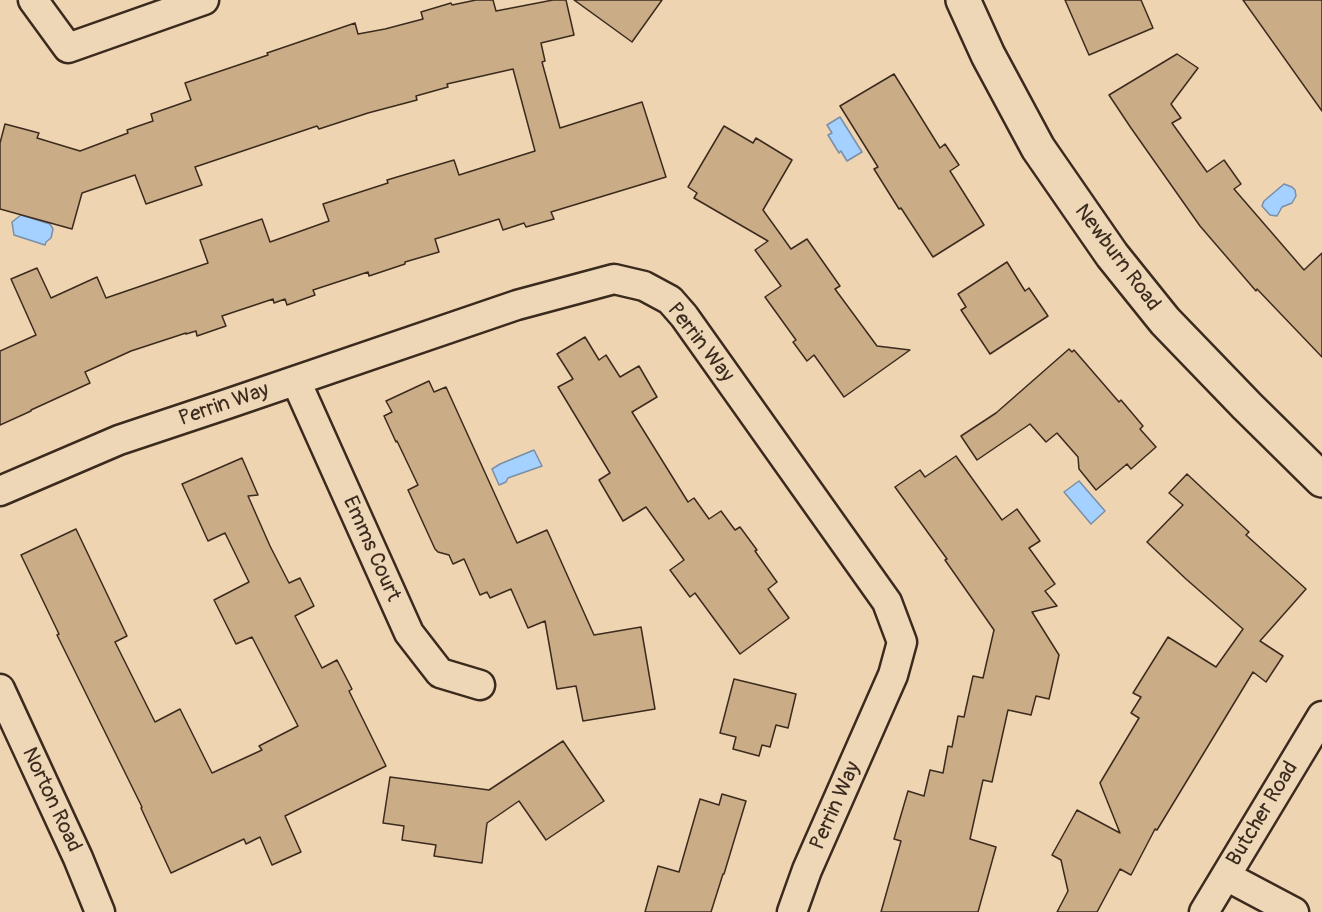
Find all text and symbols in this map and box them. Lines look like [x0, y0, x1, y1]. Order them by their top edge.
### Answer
street label: Newburn Road [1069, 200, 1165, 316]
street label: Perrin Way [661, 298, 739, 388]
street label: Perrin Way [176, 378, 272, 432]
street label: Emms Court [337, 492, 405, 606]
street label: Norton Road [16, 744, 86, 856]
street label: Butcher Road [1222, 757, 1304, 871]
street label: Perrin Way [805, 758, 867, 854]

